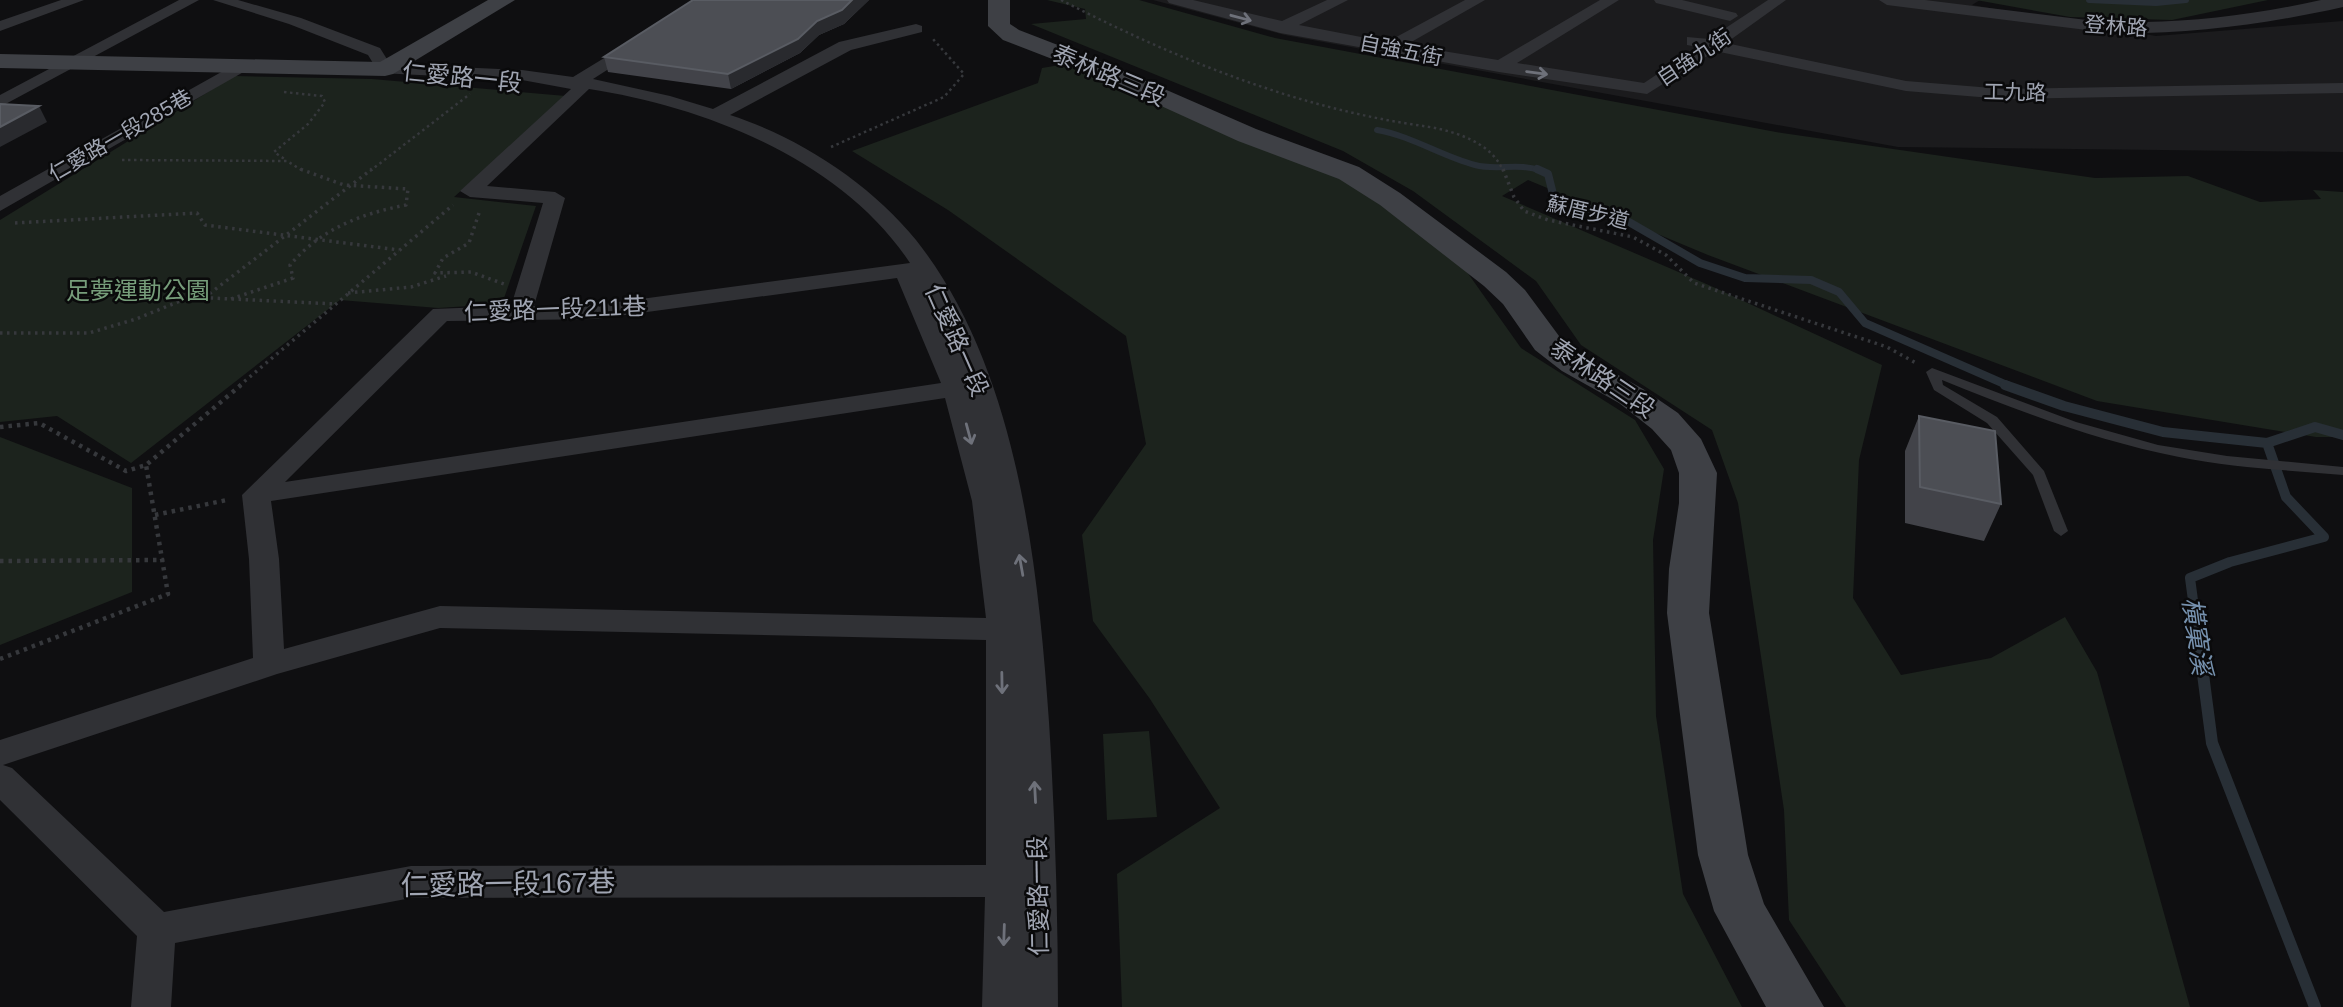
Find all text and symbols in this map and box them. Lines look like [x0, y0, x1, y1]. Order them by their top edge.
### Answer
one-way arrow [1229, 12, 1252, 25]
street label: 登林路 [2084, 12, 2148, 40]
street label: 自強九街 [1653, 24, 1735, 90]
street label: 自強五街 [1358, 31, 1444, 69]
street label: 泰林路三段 [1048, 39, 1170, 111]
street label: 仁愛路一段 [401, 57, 523, 97]
one-way arrow [1525, 67, 1548, 80]
street label: 工九路 [1983, 80, 2047, 104]
street label: 仁愛路一段285巷 [45, 85, 195, 185]
street label: 蘇厝步道 [1544, 191, 1632, 233]
park label: 足夢運動公園 [66, 277, 210, 304]
street label: 仁愛路一段 [920, 280, 994, 400]
street label: 仁愛路一段211巷 [463, 292, 647, 326]
street label: 泰林路三段 [1546, 333, 1660, 423]
one-way arrow [964, 423, 977, 445]
one-way arrow [1014, 554, 1028, 577]
water label: 橫窠溪 [2177, 595, 2218, 681]
one-way arrow [995, 671, 1008, 694]
one-way arrow [1029, 781, 1042, 804]
street label: 仁愛路一段 [1023, 836, 1053, 956]
street label: 仁愛路一段167巷 [400, 867, 616, 901]
one-way arrow [998, 923, 1011, 946]

